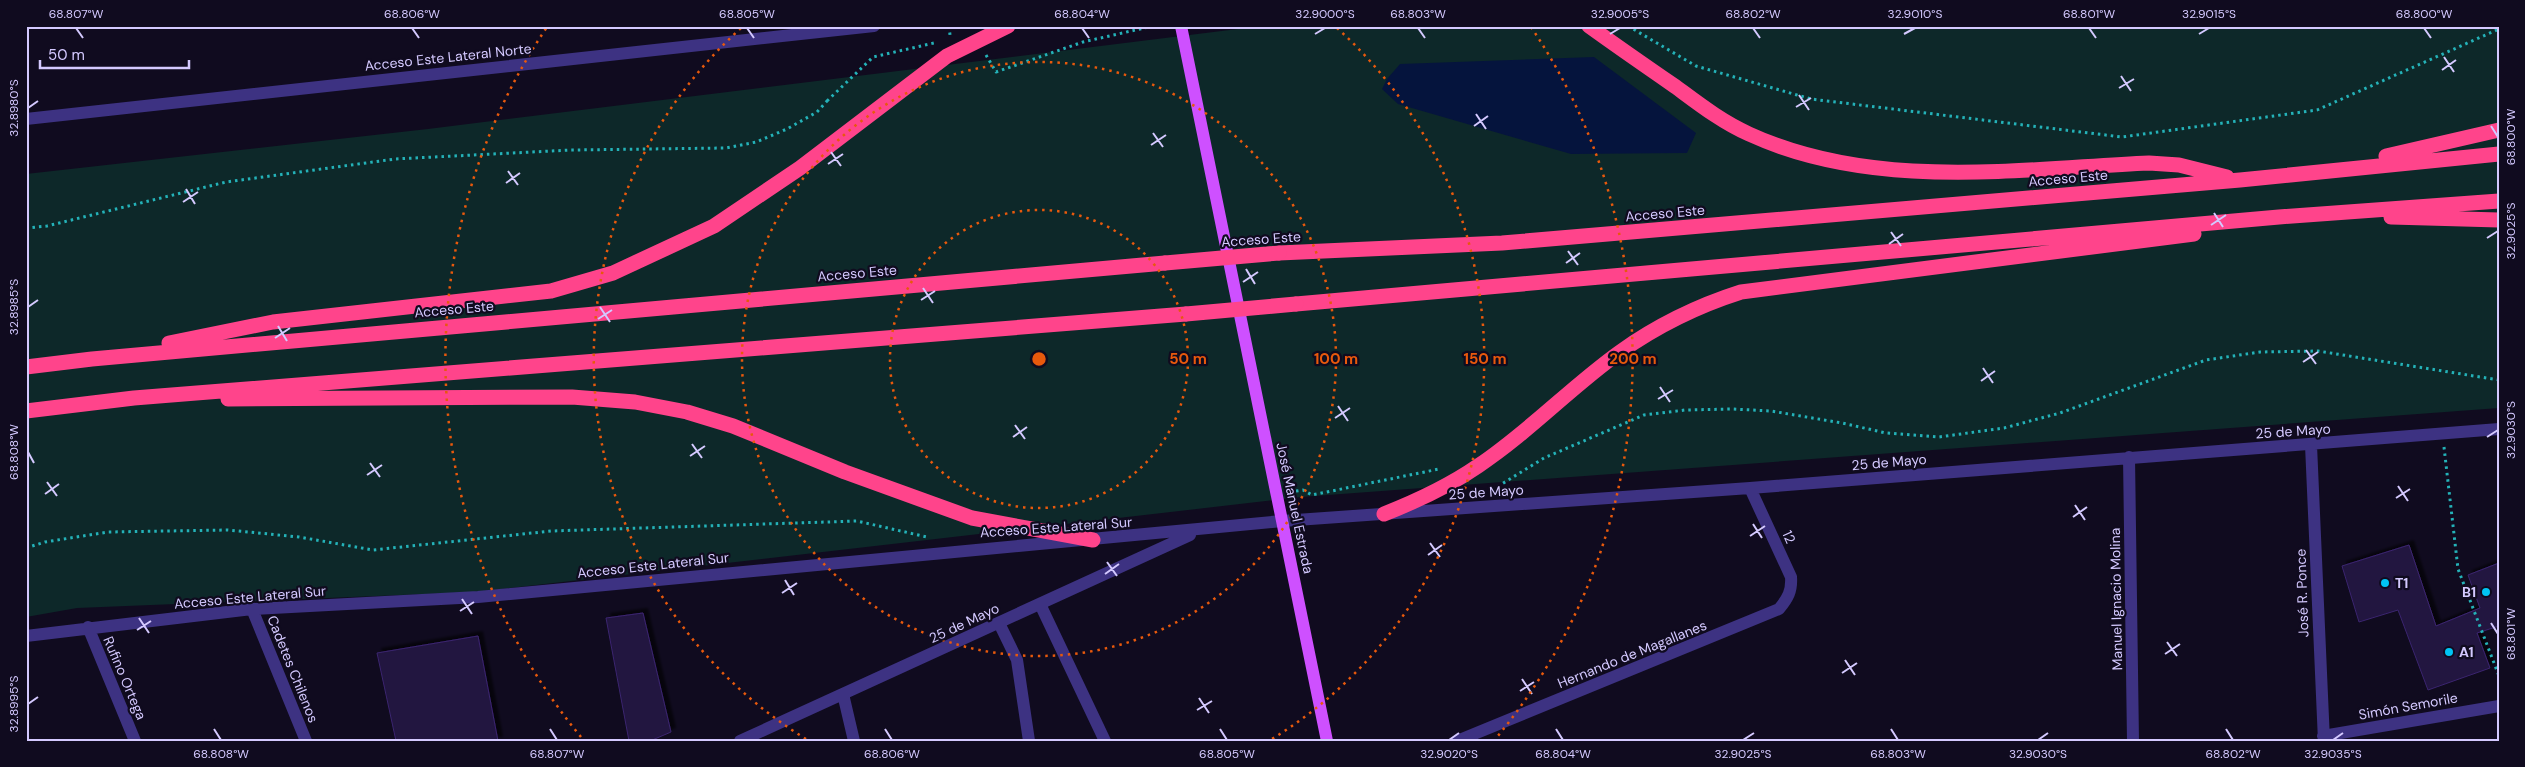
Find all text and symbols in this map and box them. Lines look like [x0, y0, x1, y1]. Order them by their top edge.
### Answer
text: 68.807°W [49, 6, 104, 22]
text: 68.806°W [384, 6, 440, 22]
text: 68.805°W [719, 6, 775, 22]
text: 68.804°W [1054, 6, 1110, 22]
text: 32.9000°S [1295, 6, 1355, 22]
text: 68.803°W [1390, 6, 1446, 22]
text: 32.9005°S [1591, 6, 1649, 22]
text: 68.802°W [1725, 6, 1781, 22]
text: 32.9010°S [1888, 6, 1942, 22]
text: 68.801°W [2063, 6, 2115, 22]
text: 32.9015°S [2182, 6, 2236, 22]
text: 68.800°W [2396, 6, 2453, 22]
scale bar [40, 38, 189, 70]
street label: Acceso Este Lateral Norte [364, 39, 532, 75]
text: 50 m [48, 45, 85, 65]
text: 32.8980°S [6, 79, 22, 137]
text: 68.800°W [2503, 108, 2519, 165]
street label: Acceso Este [2027, 166, 2109, 190]
street label: Acceso Este [1624, 201, 1706, 225]
text: 32.9025°S [2503, 202, 2519, 259]
street label: Acceso Este [1221, 227, 1301, 251]
street label: Acceso Este [816, 261, 898, 285]
text: 32.8985°S [6, 279, 22, 335]
street label: Acceso Este [413, 297, 495, 321]
text: 50 m [1169, 349, 1207, 369]
text: 100 m [1314, 349, 1358, 369]
text: 150 m [1464, 349, 1507, 369]
text: 200 m [1609, 349, 1657, 369]
centre of rings [1030, 350, 1048, 368]
text: 32.9030°S [2503, 401, 2519, 459]
street label: 25 de Mayo [2255, 419, 2331, 443]
text: 68.808°W [6, 424, 22, 480]
street label: José Manuel Estrada [1272, 441, 1318, 575]
street label: 25 de Mayo [1851, 450, 1927, 474]
street label: 25 de Mayo [1448, 480, 1524, 504]
street label: Acceso Este Lateral Sur [979, 513, 1133, 541]
street label: 12 [1778, 528, 1800, 546]
street label: Manuel Ignacio Molina [2106, 528, 2126, 670]
street label: Acceso Este Lateral Sur [576, 548, 730, 582]
street label: José R. Ponce [2291, 548, 2313, 638]
place label: T1 [2395, 574, 2408, 592]
marker: T1 [2379, 577, 2391, 589]
street label: Acceso Este Lateral Sur [173, 581, 327, 613]
place label: B1 [2462, 583, 2476, 601]
marker: B1 [2480, 586, 2492, 598]
street label: 25 de Mayo [926, 599, 1002, 647]
text: 68.801°W [2503, 608, 2519, 660]
street label: Cadetes Chilenos [263, 613, 323, 725]
street label: Hernando de Magallanes [1555, 616, 1709, 692]
street label: Rufino Ortega [99, 634, 151, 722]
place label: A1 [2459, 643, 2474, 661]
marker: A1 [2443, 646, 2455, 658]
text: 32.8995°S [6, 676, 22, 732]
street label: Simón Semorile [2357, 688, 2459, 724]
text: 68.808°W [193, 746, 249, 762]
text: 68.807°W [530, 746, 585, 762]
text: 68.806°W [864, 746, 920, 762]
text: 68.805°W [1199, 746, 1255, 762]
text: 32.9020°S [1420, 746, 1478, 762]
text: 68.804°W [1535, 746, 1591, 762]
text: 32.9025°S [1715, 746, 1772, 762]
text: 68.803°W [1870, 746, 1926, 762]
text: 32.9030°S [2009, 746, 2067, 762]
text: 68.802°W [2205, 746, 2261, 762]
text: 32.9035°S [2304, 746, 2362, 762]

